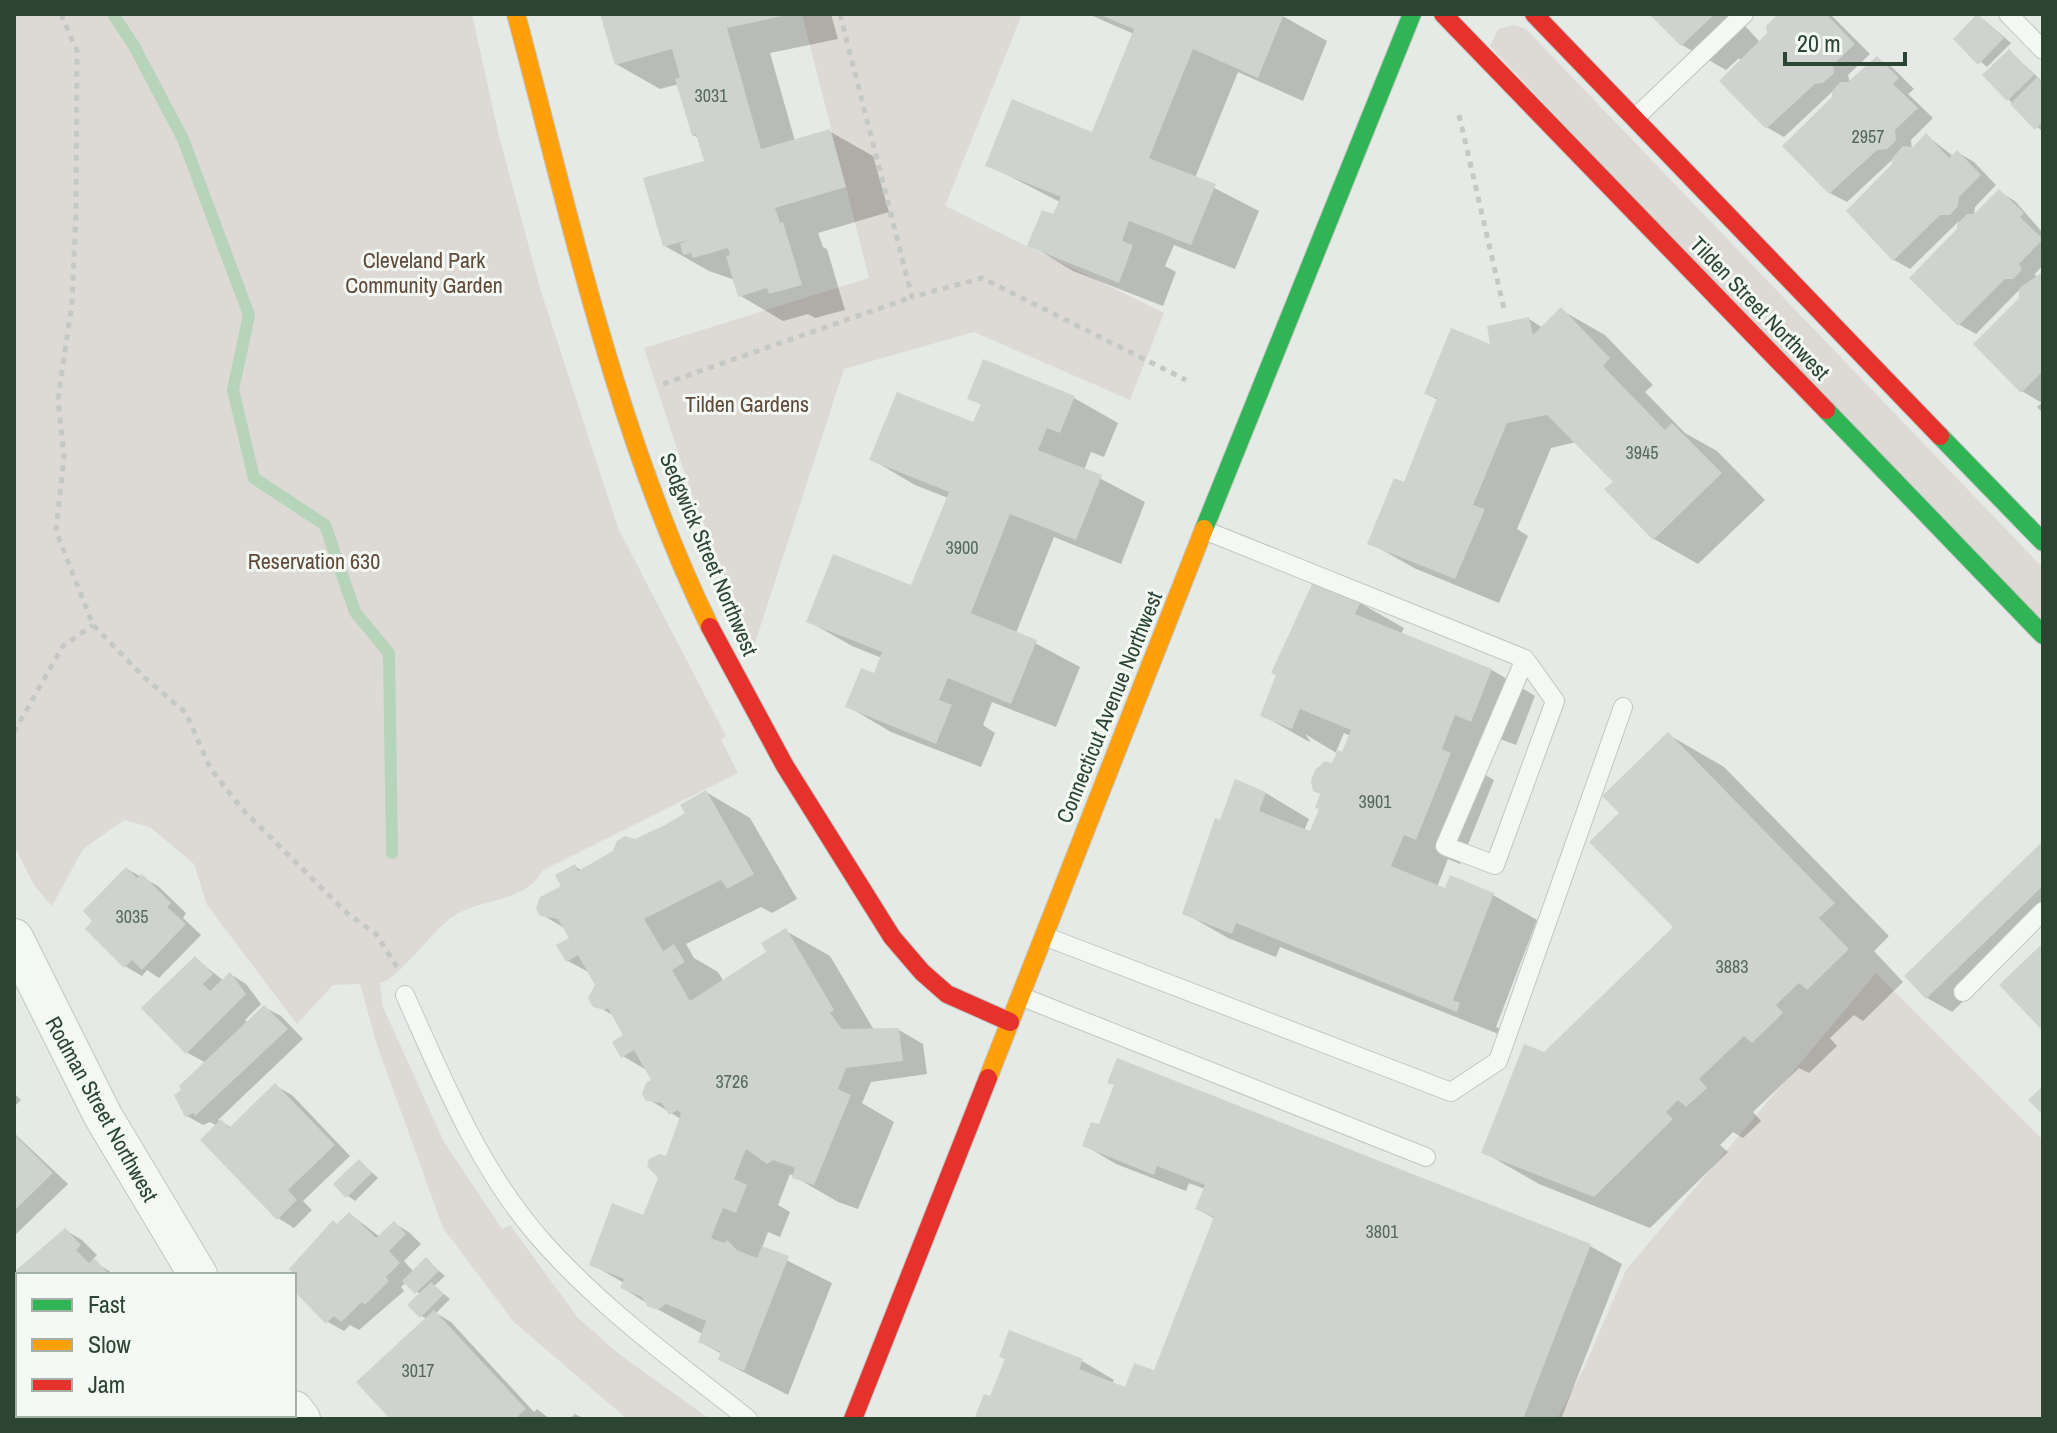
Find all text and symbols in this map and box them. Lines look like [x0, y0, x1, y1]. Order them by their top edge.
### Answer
scale bar [1785, 16, 1905, 66]
text: 20 m [1797, 27, 1841, 59]
house number: 3031 [695, 83, 728, 108]
house number: 2957 [1852, 124, 1884, 149]
street label: Tilden Street Northwest [1684, 230, 1836, 386]
park label: Cleveland Park Community Garden [345, 245, 503, 300]
park label: Tilden Gardens [685, 389, 809, 419]
house number: 3945 [1626, 440, 1658, 465]
street label: Sedgwick Street Northwest [653, 448, 765, 660]
house number: 3900 [946, 535, 978, 560]
park label: Reservation 630 [248, 546, 380, 576]
street label: Connecticut Avenue Northwest [1049, 587, 1169, 827]
house number: 3901 [1359, 789, 1392, 814]
house number: 3035 [116, 904, 148, 929]
house number: 3883 [1716, 954, 1748, 979]
street label: Rodman Street Northwest [39, 1011, 165, 1207]
house number: 3726 [716, 1069, 748, 1094]
house number: 3801 [1366, 1219, 1399, 1244]
legend [16, 1273, 296, 1417]
text: Fast [88, 1288, 126, 1320]
text: Slow [88, 1328, 131, 1360]
house number: 3017 [402, 1358, 434, 1383]
text: Jam [88, 1368, 125, 1400]

